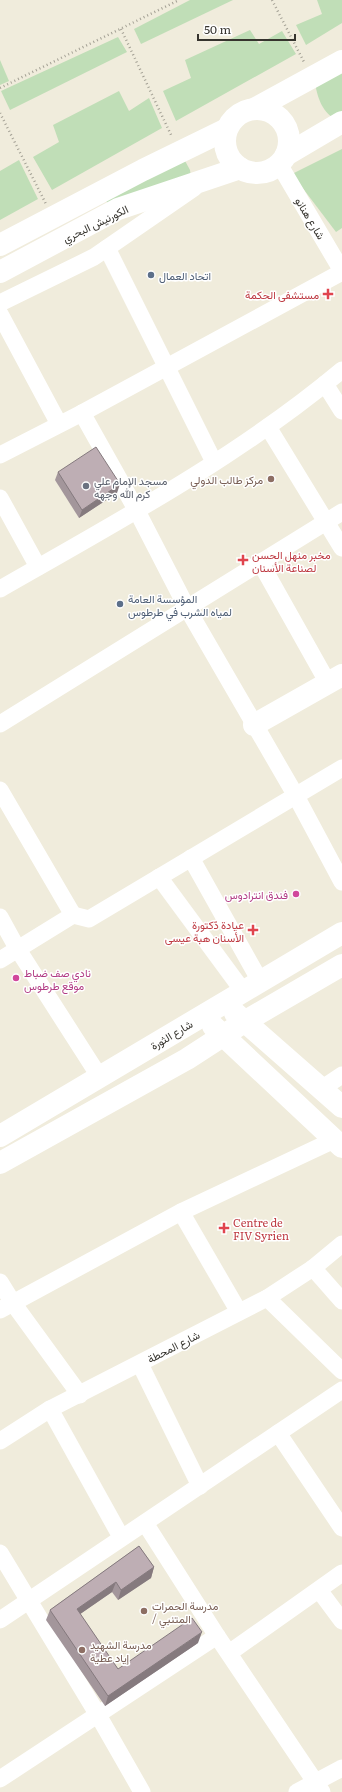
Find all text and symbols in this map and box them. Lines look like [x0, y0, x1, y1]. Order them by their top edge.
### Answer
scale bar [198, 16, 295, 42]
text: 50 m [204, 20, 231, 38]
street label: شارع هنانو [291, 194, 330, 243]
street label: الكورنيش البحري [59, 200, 132, 248]
place label: اتحاد العمال [159, 267, 211, 283]
marker: اتحاد العمال [146, 270, 156, 280]
place label: مستشفى الحكمة [245, 286, 319, 302]
marker: مستشفى الحكمة [322, 288, 334, 300]
place label: مركز طالب الدولي [190, 471, 263, 490]
place label: مسجد الإمام علي كرم الله وجهه [94, 472, 167, 502]
marker: مركز طالب الدولي [266, 474, 276, 484]
marker: مسجد الإمام علي كرم الله وجهه [81, 481, 91, 491]
place label: مخبر منهل الحسن لصناعة الأسنان [252, 546, 331, 575]
marker: مخبر منهل الحسن لصناعة الأسنان [237, 554, 249, 566]
place label: المؤسسة العامة لمياه الشرب في طرطوس [128, 590, 232, 622]
marker: المؤسسة العامة لمياه الشرب في طرطوس [115, 599, 125, 609]
place label: فندق انترادوس [225, 886, 288, 902]
marker: فندق انترادوس [291, 889, 301, 899]
place label: عيادة دّكتورة الأسنان هبة عيسى [165, 916, 244, 945]
marker: عيادة دّكتورة الأسنان هبة عيسى [247, 924, 259, 936]
place label: نادي صف ضباط موقع طرطوس [24, 964, 91, 994]
marker: نادي صف ضباط موقع طرطوس [11, 973, 21, 983]
street label: شارع الثورة [147, 1015, 196, 1054]
place label: Centre de FIV Syrien [233, 1214, 289, 1243]
marker: Centre de FIV Syrien [218, 1222, 230, 1234]
street label: شارع المحطة [144, 1326, 203, 1367]
place label: مدرسة الحمرات / المتنبي [152, 1597, 219, 1629]
marker: مدرسة الحمرات / المتنبي [139, 1606, 149, 1616]
place label: مدرسة الشهيد إياد عطية [90, 1636, 152, 1665]
marker: مدرسة الشهيد إياد عطية [77, 1645, 87, 1655]

